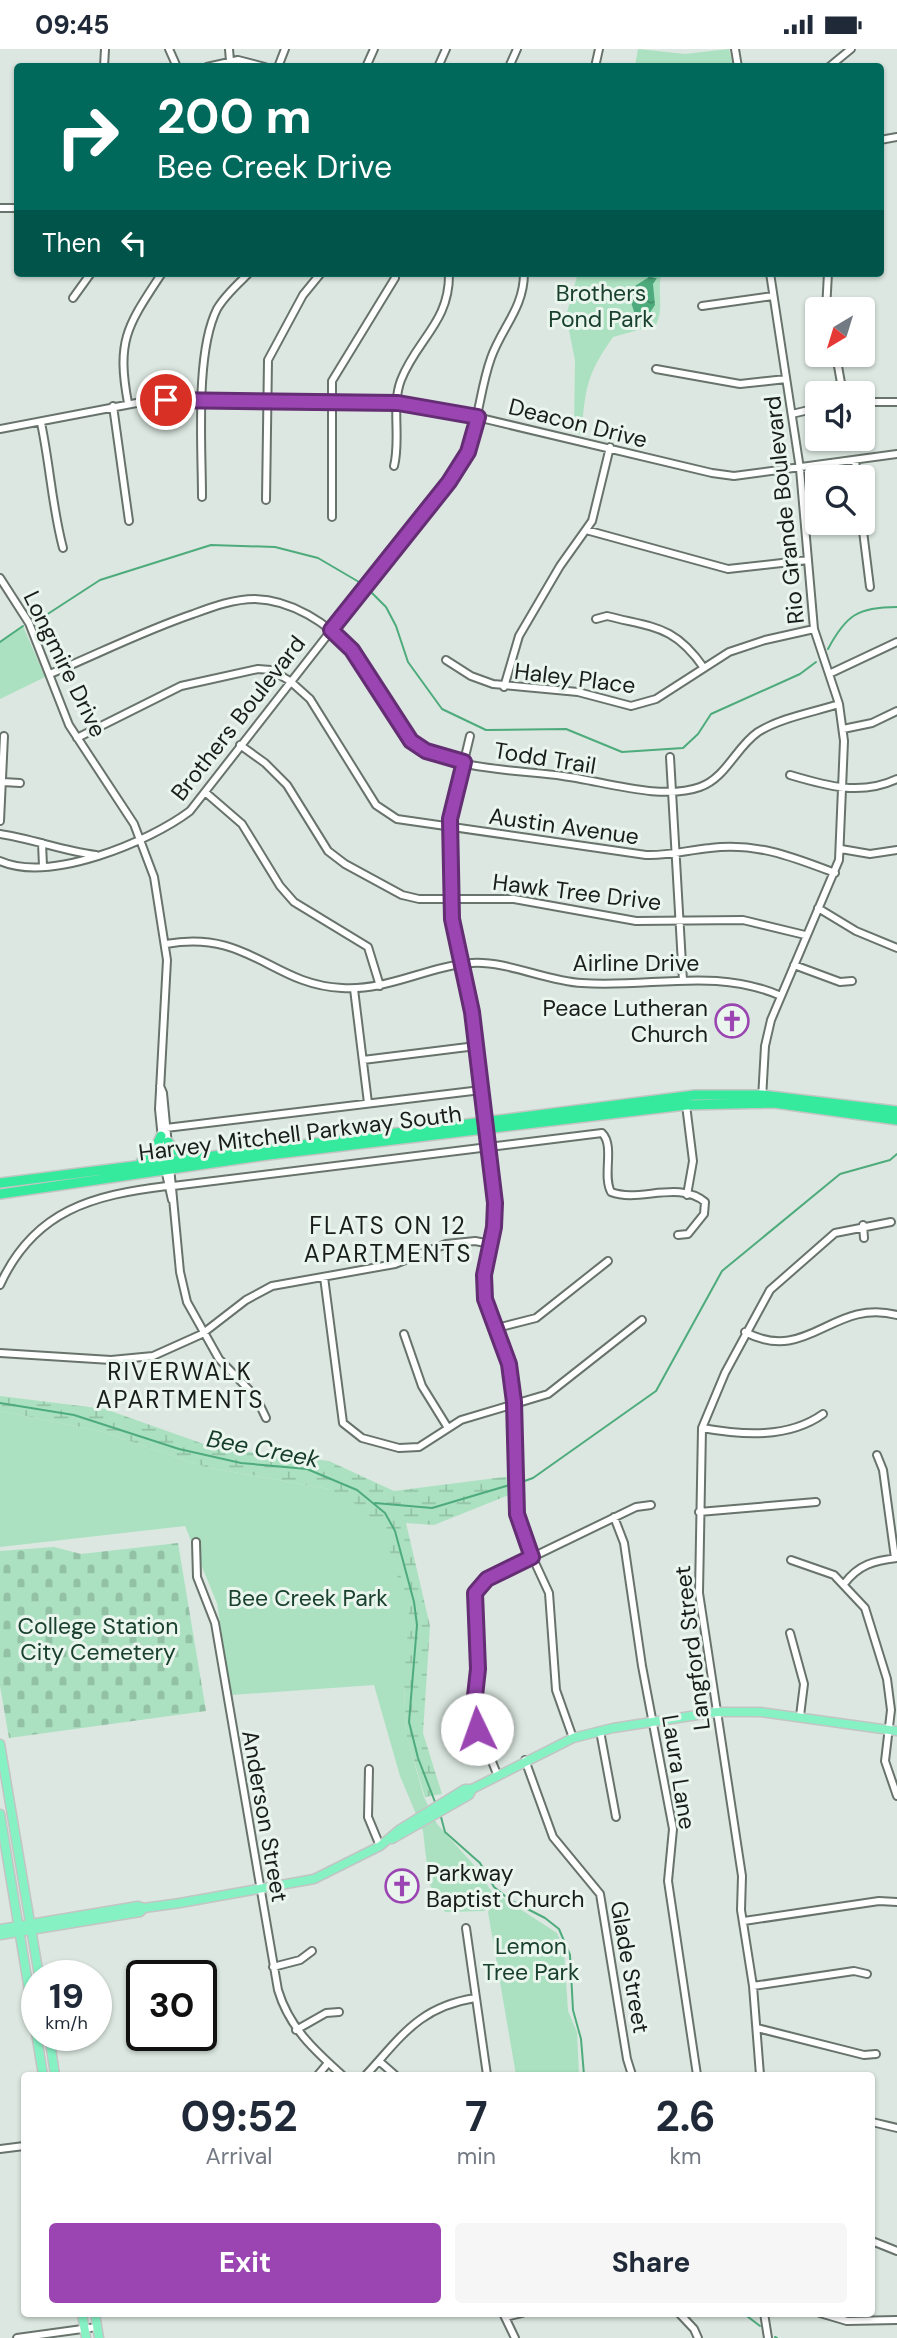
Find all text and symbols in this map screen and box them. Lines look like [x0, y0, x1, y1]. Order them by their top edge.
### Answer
text: 09:45 [35, 8, 110, 42]
text: 200 m [157, 84, 312, 148]
icon: right [42, 91, 133, 182]
text: Bee Creek Drive [157, 146, 392, 188]
icon: left [115, 224, 153, 262]
text: Then [42, 226, 101, 260]
park label: Brothers Pond Park [548, 278, 654, 334]
north arrow [805, 297, 875, 367]
map controls [805, 297, 875, 535]
pin [136, 370, 196, 430]
icon: arrive [147, 381, 185, 419]
button: sound [805, 381, 875, 451]
street label: Deacon Drive [505, 391, 651, 455]
street label: Rio Grande Boulevard [757, 394, 811, 626]
button: search [805, 465, 875, 535]
street label: Longmire Drive [17, 586, 113, 742]
street label: Brothers Boulevard [164, 629, 312, 807]
street label: Haley Place [513, 656, 637, 700]
street label: Todd Trail [492, 735, 598, 781]
street label: Austin Avenue [487, 801, 641, 851]
street label: Hawk Tree Drive [491, 867, 663, 917]
street label: Airline Drive [573, 948, 699, 978]
place label: Peace Lutheran Church [543, 993, 708, 1049]
church icon: Peace Lutheran Church [713, 1002, 751, 1040]
street label: Harvey Mitchell Parkway South [137, 1098, 463, 1168]
district label: FLATS ON 12 APARTMENTS [304, 1210, 472, 1269]
district label: RIVERWALK APARTMENTS [96, 1356, 264, 1415]
water label: Bee Creek [204, 1422, 323, 1475]
street label: Langford Street [667, 1564, 717, 1732]
park label: Bee Creek Park [228, 1583, 388, 1613]
park label: College Station City Cemetery [18, 1611, 178, 1667]
position arrow [440, 1692, 514, 1766]
street label: Laura Lane [655, 1712, 703, 1832]
street label: Anderson Street [235, 1728, 295, 1904]
place label: Parkway Baptist Church [426, 1858, 584, 1914]
church icon: Parkway Baptist Church [383, 1867, 421, 1905]
street label: Glade Street [604, 1898, 656, 2036]
park label: Lemon Tree Park [482, 1931, 580, 1987]
speed limit sign: 30 [126, 1960, 217, 2051]
text: 19 [49, 1973, 84, 2019]
text: km/h [45, 2011, 88, 2035]
text: 09:52 [180, 2089, 297, 2144]
text: 7 [465, 2089, 488, 2144]
text: 2.6 [655, 2089, 716, 2144]
text: Arrival [205, 2141, 272, 2171]
text: min [457, 2141, 496, 2171]
text: km [669, 2141, 702, 2171]
button: Exit [49, 2223, 441, 2303]
button: Share [455, 2223, 847, 2303]

